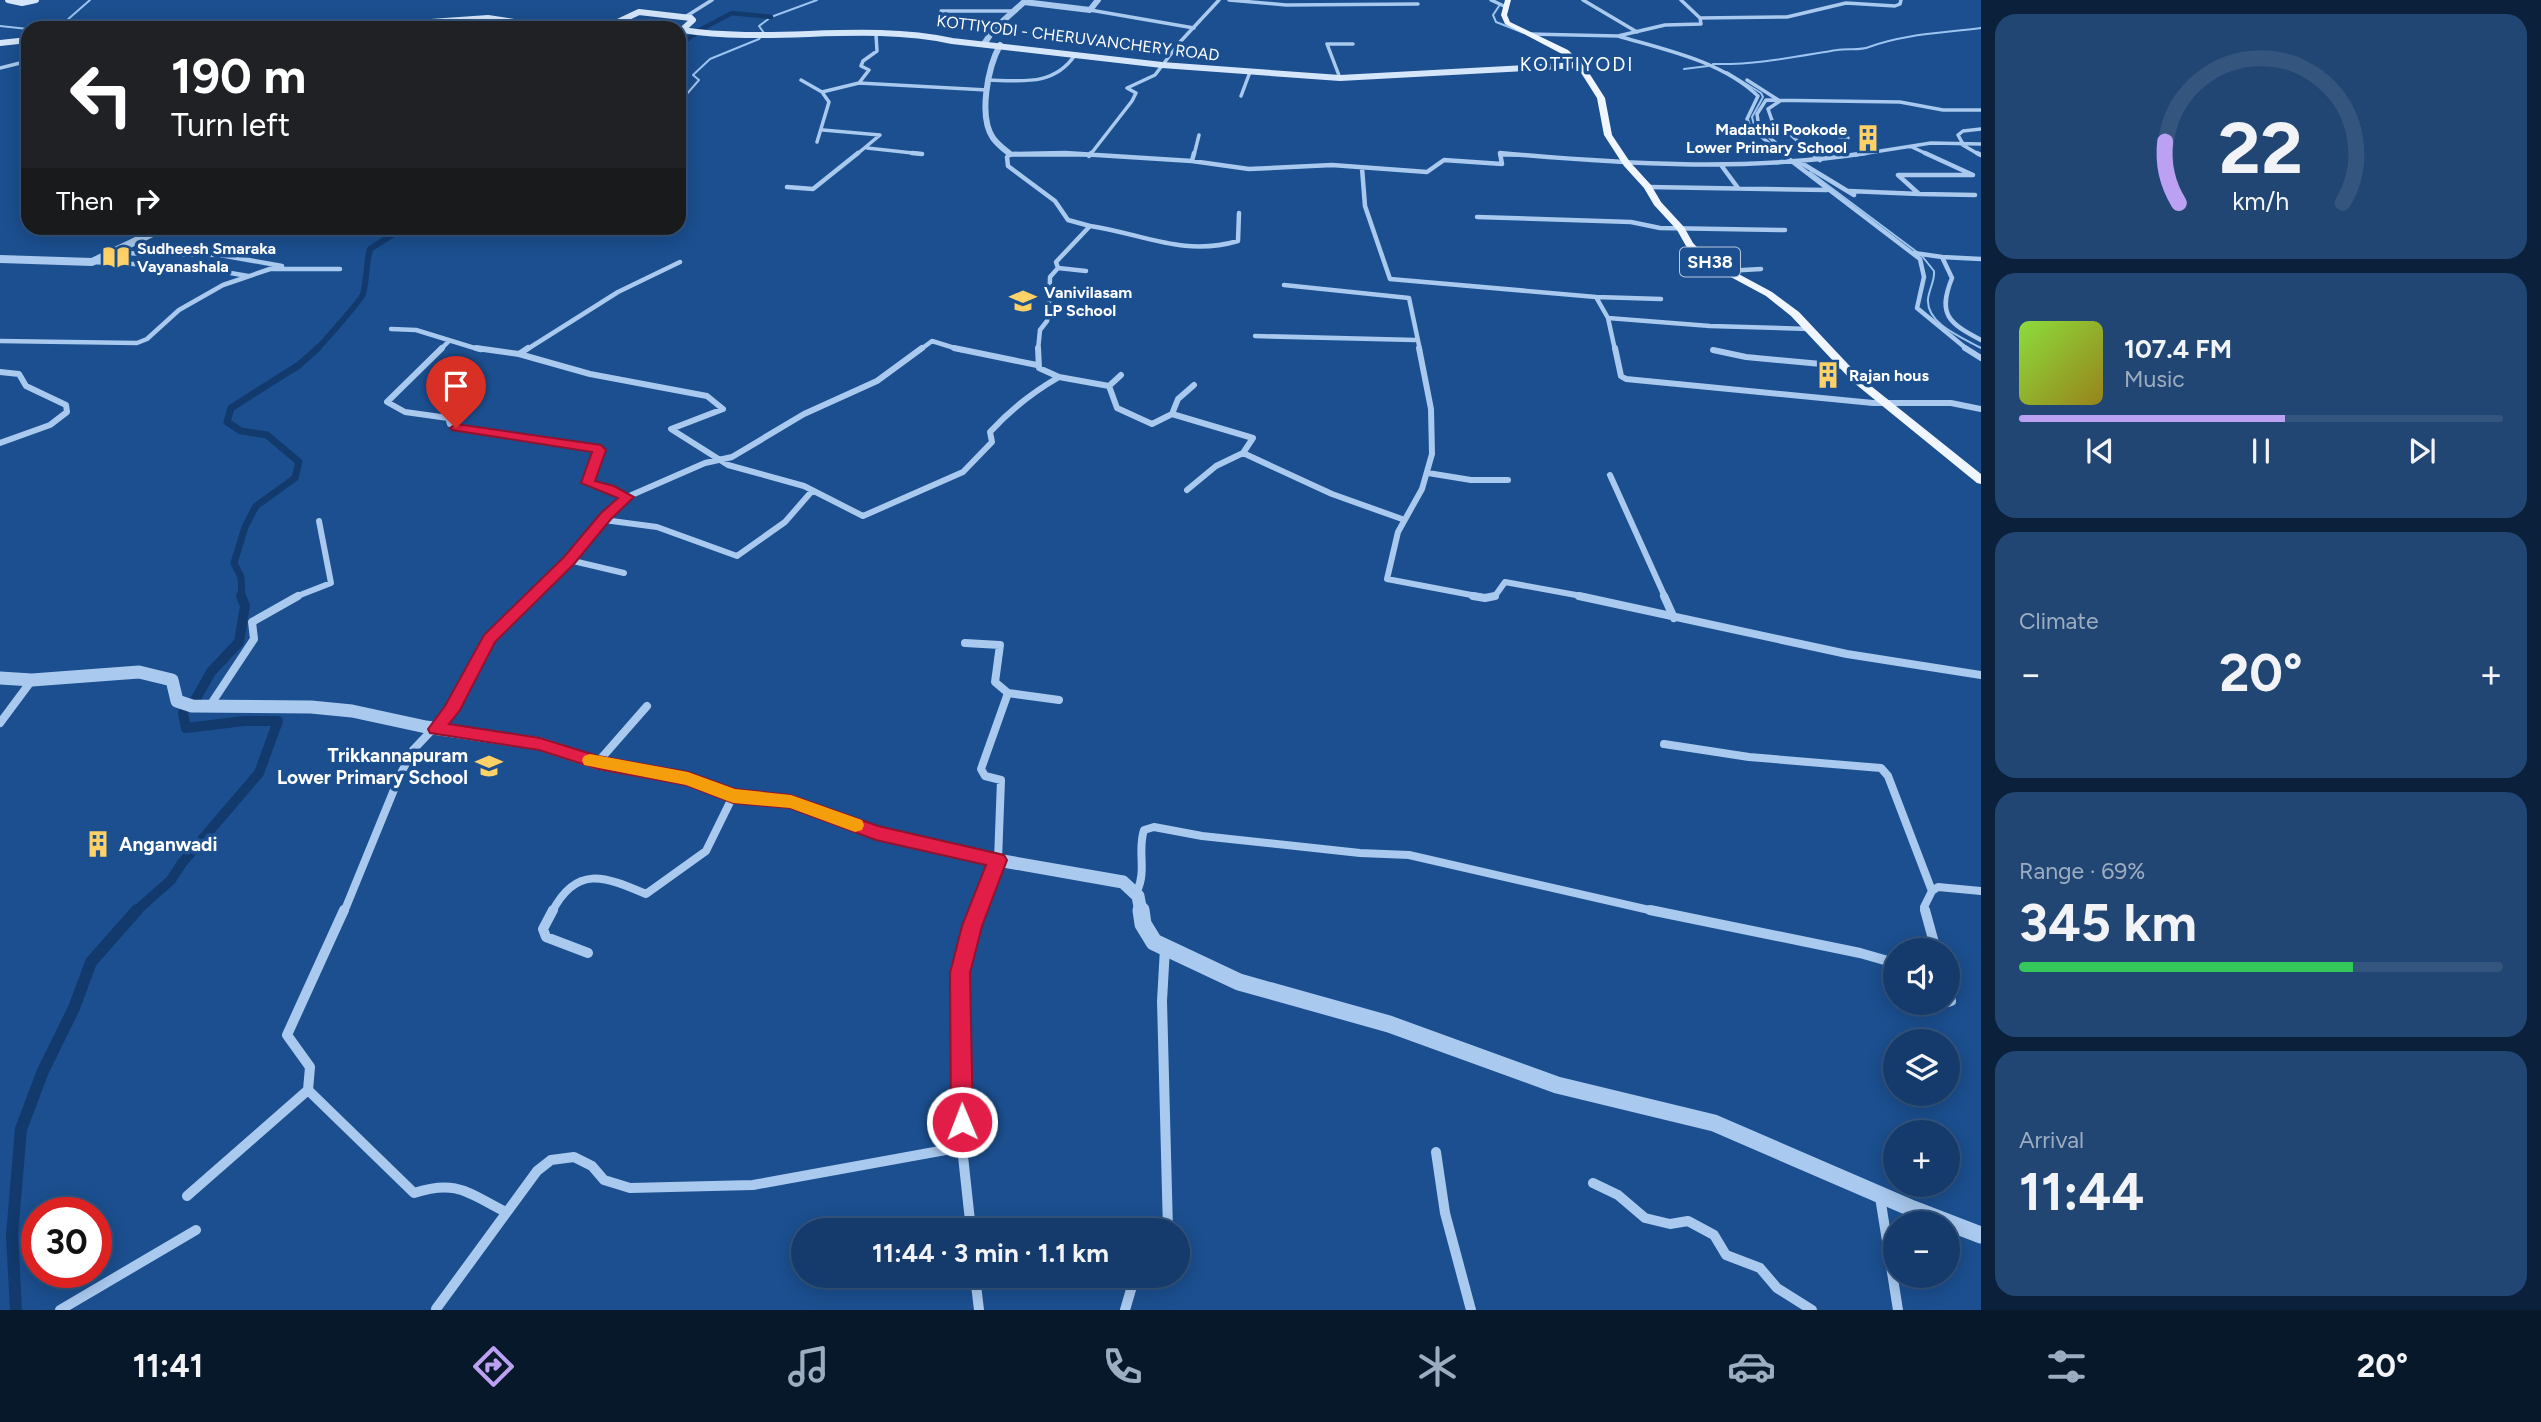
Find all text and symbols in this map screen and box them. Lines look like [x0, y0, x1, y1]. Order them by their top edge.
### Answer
street label: KOTTIYODI - CHERUVANCHERY ROAD [936, 11, 1220, 65]
text: 190 m [171, 46, 306, 105]
icon: left [56, 49, 147, 140]
district label: KOTTIYODI [1520, 53, 1634, 76]
text: 22 [2219, 104, 2303, 191]
text: Turn left [171, 106, 290, 144]
place label: Madathil Pookode Lower Primary School [1686, 120, 1847, 157]
building icon: Madathil Pookode Lower Primary School [1853, 123, 1883, 153]
icon: right [128, 182, 166, 220]
text: Then [56, 185, 114, 217]
text: km/h [2232, 185, 2290, 215]
place label: Sudheesh Smaraka Vayanashala [137, 239, 276, 276]
library icon: Sudheesh Smaraka Vayanashala [101, 242, 131, 272]
road number: SH38 [1680, 248, 1740, 276]
place label: Vanivilasam LP School [1044, 283, 1132, 320]
school or university icon: Vanivilasam LP School [1008, 286, 1038, 316]
text: 107.4 FM [2124, 333, 2232, 365]
pin [426, 356, 486, 428]
building icon: Rajan hous [1813, 360, 1843, 390]
text: Music [2124, 365, 2185, 393]
place label: Rajan hous [1849, 366, 1929, 385]
icon: arrive [437, 367, 475, 405]
icon: previous [2081, 432, 2119, 470]
icon: pause [2242, 432, 2280, 470]
icon: next [2403, 432, 2441, 470]
text: Climate [2019, 607, 2098, 635]
text: 20° [2219, 642, 2303, 704]
text: − [2019, 651, 2043, 697]
text: + [2479, 651, 2503, 697]
place label: Trikkannapuram Lower Primary School [277, 744, 468, 789]
school or university icon: Trikkannapuram Lower Primary School [474, 751, 504, 781]
building icon: Anganwadi [83, 829, 113, 859]
place label: Anganwadi [119, 833, 217, 856]
text: Range · 69% [2019, 857, 2145, 885]
text: 345 km [2019, 892, 2197, 954]
map controls [1883, 938, 1960, 1288]
button: sound [1883, 938, 1960, 1015]
button: layers [1883, 1029, 1960, 1106]
position arrow [925, 1085, 999, 1159]
button: + [1883, 1120, 1960, 1197]
text: Arrival [2019, 1126, 2084, 1154]
text: 11:44 [2019, 1161, 2144, 1223]
speed limit sign: 30 [21, 1197, 112, 1288]
button: − [1883, 1211, 1960, 1288]
text: 11:44 · 3 min · 1.1 km [872, 1237, 1109, 1269]
icon: directions [469, 1342, 518, 1391]
icon: music [784, 1342, 833, 1391]
icon: phone [1098, 1342, 1147, 1391]
icon: climate [1413, 1342, 1462, 1391]
icon: car [1727, 1342, 1776, 1391]
icon: filters [2042, 1342, 2091, 1391]
text: 11:41 [133, 1347, 203, 1385]
text: 20° [2357, 1347, 2408, 1385]

